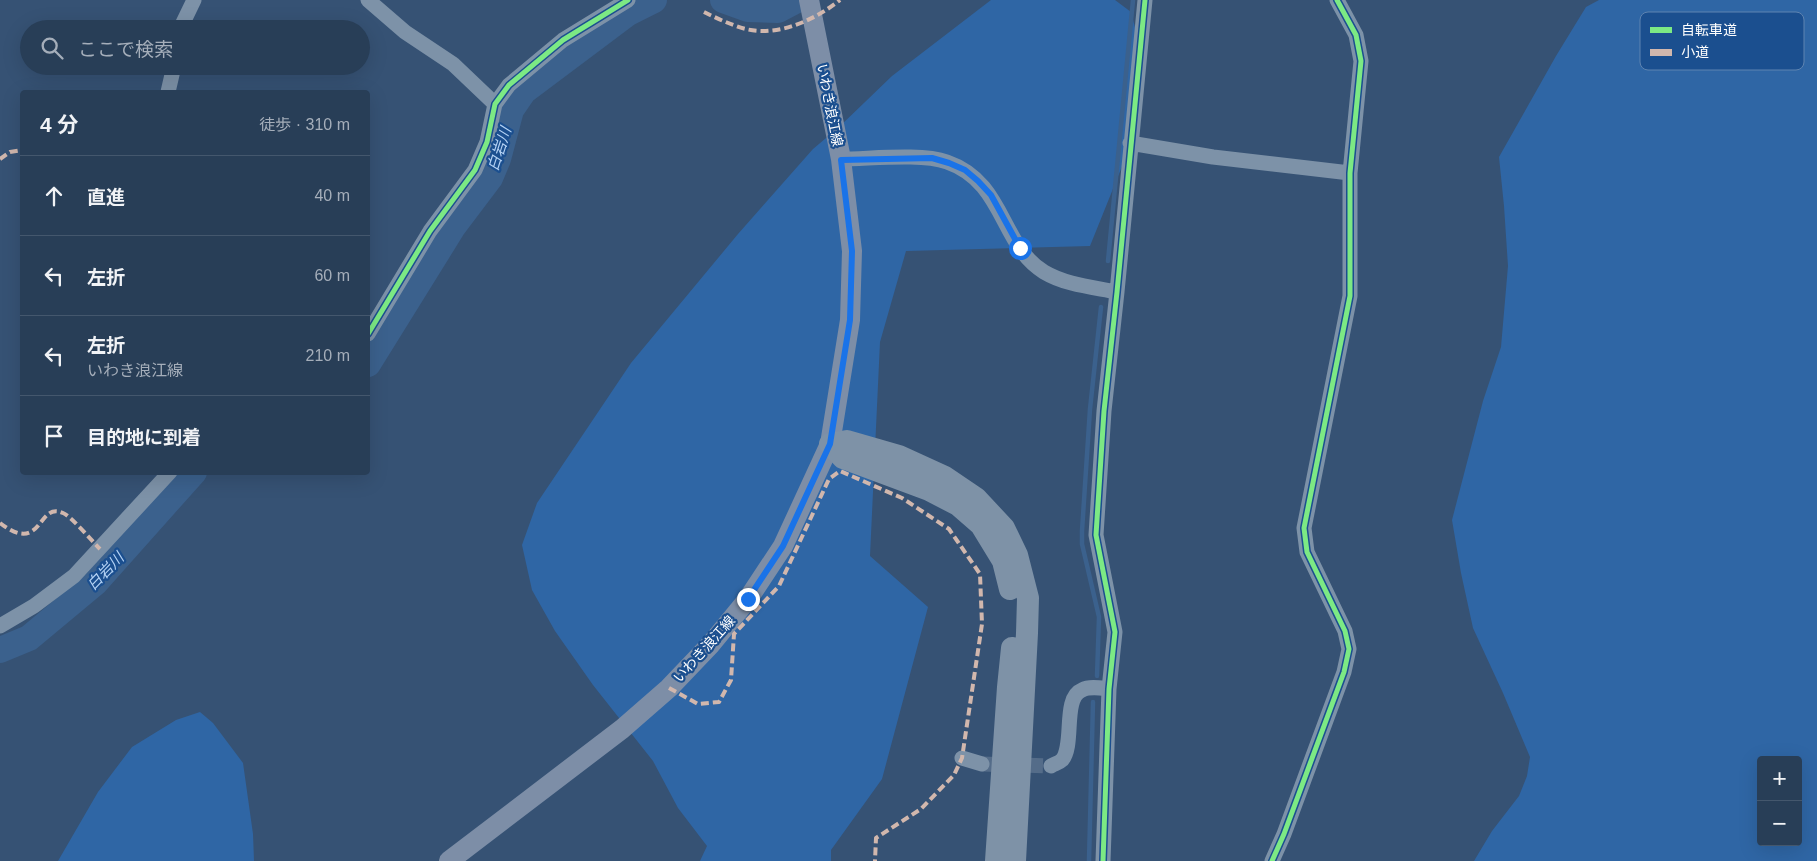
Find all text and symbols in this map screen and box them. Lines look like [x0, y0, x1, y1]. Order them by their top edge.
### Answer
legend [1640, 12, 1804, 70]
search box [20, 20, 370, 75]
text: 自転車道 [1681, 22, 1737, 38]
icon: search [38, 34, 66, 62]
text: ここで検索 [78, 39, 173, 60]
text: 小道 [1681, 44, 1709, 60]
street label: いわき浪江線 [814, 62, 846, 148]
text: 4 分 [40, 113, 79, 136]
text: 徒歩 · 310 m [259, 116, 350, 133]
water label: 白岩川 [484, 123, 515, 173]
icon: ahead [40, 182, 68, 210]
text: 直進 [87, 187, 125, 208]
text: 40 m [314, 187, 350, 204]
route start [1009, 237, 1032, 260]
icon: left [40, 262, 68, 290]
text: 左折 [87, 267, 125, 288]
text: 60 m [314, 267, 350, 284]
text: 左折 [87, 335, 125, 356]
icon: left [40, 342, 68, 370]
text: 210 m [306, 347, 350, 364]
text: いわき浪江線 [87, 362, 183, 379]
icon: arrive [40, 422, 68, 450]
text: 目的地に到着 [87, 427, 201, 448]
water label: 白岩川 [83, 547, 128, 593]
route end [737, 588, 760, 611]
street label: いわき浪江線 [670, 612, 738, 686]
map controls [1757, 756, 1802, 846]
button: + [1757, 756, 1802, 801]
button: − [1757, 801, 1802, 846]

